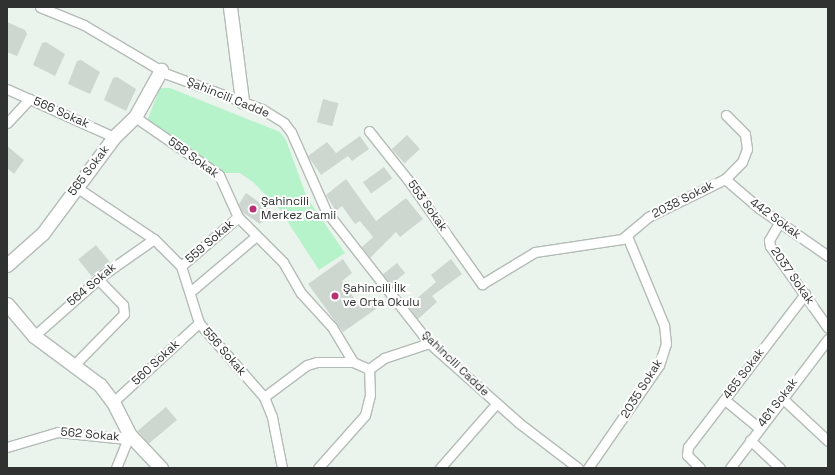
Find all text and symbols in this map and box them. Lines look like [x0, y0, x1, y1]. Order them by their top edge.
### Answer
street label: Şahincili Cadde [185, 75, 271, 121]
street label: 566 Sokak [31, 94, 91, 132]
street label: 558 Sokak [165, 135, 221, 181]
street label: 565 Sokak [65, 143, 113, 199]
street label: 553 Sokak [404, 178, 450, 234]
street label: 2038 Sokak [650, 178, 716, 222]
place label: Şahincili Merkez Camii [261, 195, 336, 223]
street label: 442 Sokak [747, 196, 803, 242]
marker: Şahincili Merkez Camii [248, 204, 258, 214]
street label: 559 Sokak [183, 217, 237, 267]
street label: 2037 Sokak [767, 245, 817, 307]
street label: 564 Sokak [65, 260, 119, 310]
place label: Şahincili İlk ve Orta Okulu [343, 282, 420, 310]
marker: Şahincili İlk ve Orta Okulu [330, 291, 340, 301]
street label: 556 Sokak [199, 325, 249, 379]
street label: Şahincili Cadde [418, 328, 492, 400]
street label: 560 Sokak [129, 337, 183, 389]
street label: 465 Sokak [720, 346, 768, 402]
street label: 2035 Sokak [618, 357, 666, 421]
street label: 461 Sokak [755, 376, 801, 430]
street label: 562 Sokak [60, 425, 120, 445]

